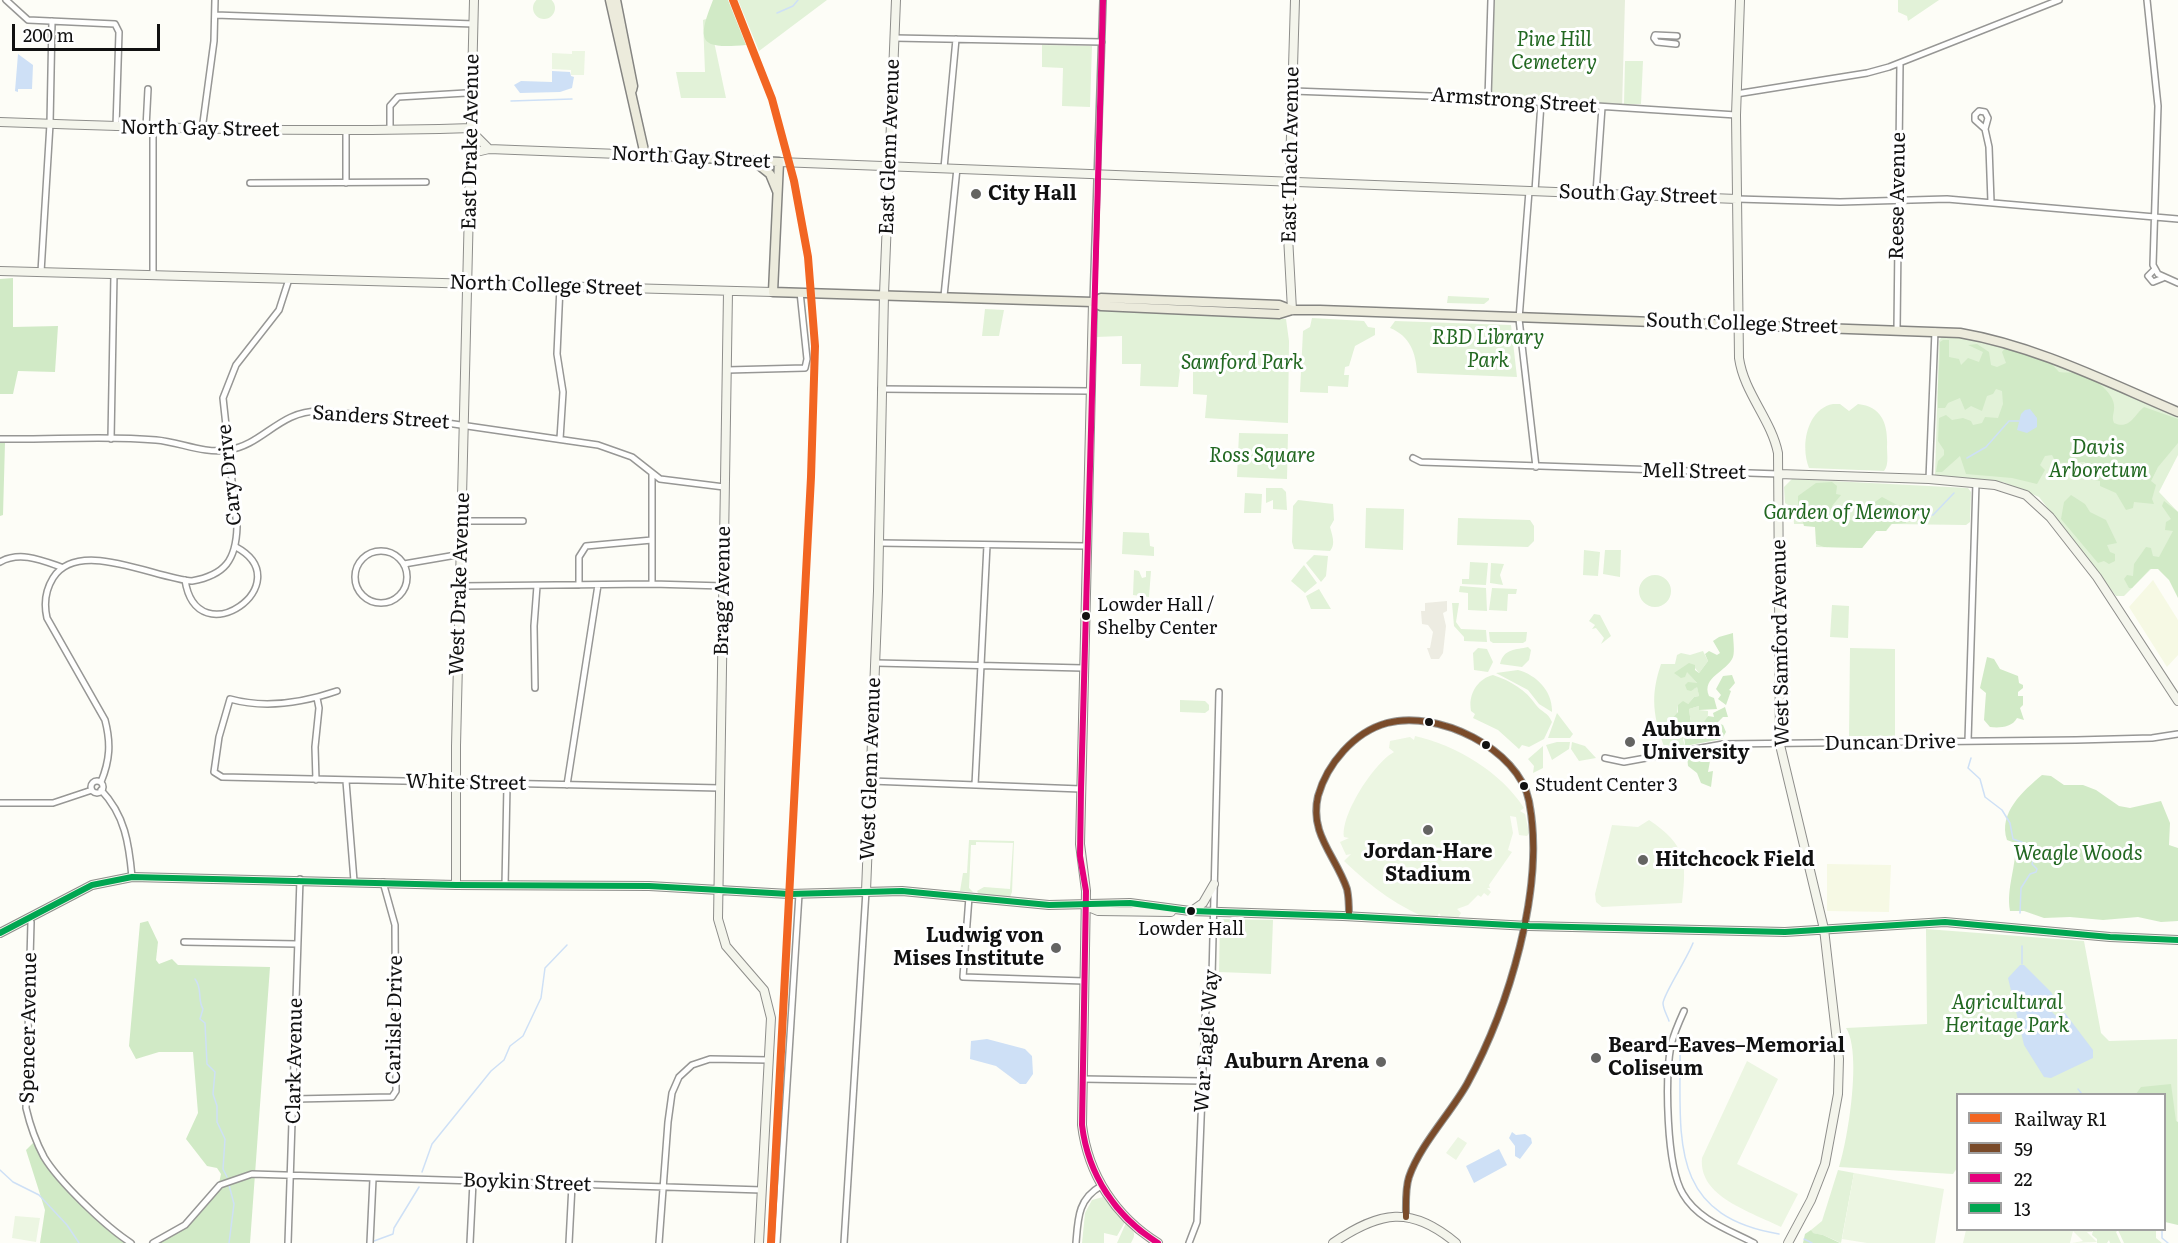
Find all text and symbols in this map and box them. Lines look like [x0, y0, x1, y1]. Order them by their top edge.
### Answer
scale bar [15, 12, 164, 50]
text: 200 m [23, 21, 74, 48]
park label: Pine Hill Cemetery [1511, 28, 1597, 75]
street label: East Drake Avenue [457, 54, 485, 230]
street label: East Glenn Avenue [875, 58, 905, 236]
street label: East Thach Avenue [1277, 66, 1305, 244]
street label: Armstrong Street [1430, 83, 1598, 119]
street label: North Gay Street [120, 116, 280, 142]
street label: Reese Avenue [1885, 132, 1911, 260]
street label: North Gay Street [611, 142, 771, 174]
street label: South Gay Street [1558, 180, 1718, 210]
place label: City Hall [988, 182, 1077, 206]
marker: City Hall [969, 187, 983, 201]
street label: North College Street [449, 271, 643, 301]
street label: South College Street [1645, 309, 1839, 339]
park label: RBD Library Park [1432, 326, 1544, 373]
park label: Samford Park [1181, 351, 1303, 375]
street label: Sanders Street [312, 401, 450, 435]
street label: Cary Drive [213, 423, 247, 527]
park label: Davis Arboretum [2048, 436, 2148, 483]
park label: Ross Square [1209, 444, 1315, 468]
street label: Mell Street [1642, 459, 1746, 485]
street label: West Drake Avenue [445, 492, 475, 676]
park label: Garden of Memory [1763, 501, 1931, 525]
street label: Bragg Avenue [710, 526, 736, 656]
street label: West Samford Avenue [1767, 539, 1795, 747]
place label: Lowder Hall / Shelby Center [1097, 595, 1217, 638]
marker: Lowder Hall / Shelby Center [1080, 610, 1092, 622]
street label: West Glenn Avenue [856, 677, 886, 861]
unlabelled marker [1423, 716, 1435, 728]
place label: Auburn University [1642, 718, 1749, 765]
street label: Duncan Drive [1824, 730, 1956, 756]
marker: Auburn University [1623, 735, 1637, 749]
unlabelled marker [1480, 739, 1492, 751]
street label: White Street [405, 770, 527, 796]
place label: Student Center 3 [1535, 775, 1678, 797]
marker: Student Center 3 [1518, 780, 1530, 792]
marker: Jordan-Hare Stadium [1421, 823, 1435, 837]
place label: Jordan-Hare Stadium [1364, 840, 1492, 887]
park label: Weagle Woods [2013, 842, 2143, 866]
place label: Hitchcock Field [1655, 848, 1815, 872]
marker: Hitchcock Field [1636, 853, 1650, 867]
marker: Lowder Hall [1185, 905, 1197, 917]
place label: Lowder Hall [1138, 919, 1244, 941]
place label: Ludwig von Mises Institute [893, 924, 1044, 971]
marker: Ludwig von Mises Institute [1049, 941, 1063, 955]
street label: Spencer Avenue [16, 952, 42, 1104]
street label: Carlisle Drive [382, 955, 408, 1085]
street label: War Eagle Way [1190, 968, 1224, 1114]
park label: Agricultural Heritage Park [1944, 991, 2070, 1038]
street label: Clark Avenue [282, 998, 308, 1124]
place label: Beard–Eaves–Memorial Coliseum [1608, 1034, 1845, 1081]
place label: Auburn Arena [1224, 1050, 1369, 1074]
marker: Beard–Eaves–Memorial Coliseum [1589, 1051, 1603, 1065]
marker: Auburn Arena [1374, 1055, 1388, 1069]
legend [1956, 1093, 2166, 1231]
text: Railway R1 [2014, 1105, 2107, 1132]
text: 59 [2014, 1135, 2033, 1162]
text: 22 [2014, 1165, 2032, 1192]
street label: Boykin Street [462, 1169, 592, 1197]
text: 13 [2014, 1195, 2031, 1222]

